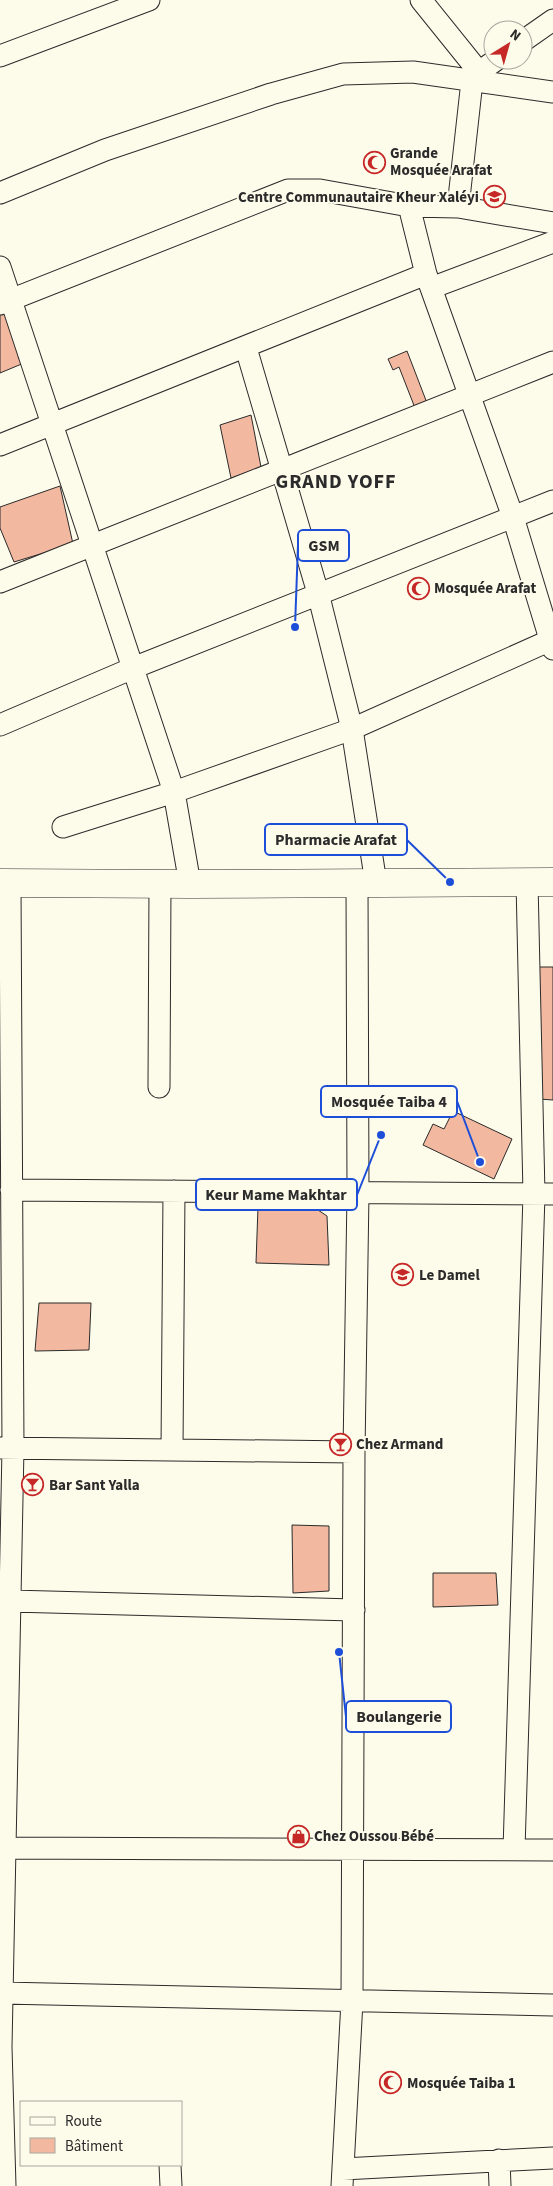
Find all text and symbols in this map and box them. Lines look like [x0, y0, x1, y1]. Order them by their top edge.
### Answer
north arrow [483, 20, 533, 70]
text: N [505, 25, 525, 46]
place label: Grande Mosquée Arafat [390, 143, 492, 181]
mosque icon: Grande Mosquée Arafat [362, 150, 386, 174]
school or university icon: Centre Communautaire Kheur Xaléyi [483, 185, 507, 209]
place label: Centre Communautaire Kheur Xaléyi [238, 187, 479, 208]
district label: GRAND YOFF [275, 468, 397, 496]
callout: GSM [298, 530, 349, 561]
text: GSM [308, 535, 340, 557]
mosque icon: Mosquée Arafat [406, 576, 430, 600]
place label: Mosquée Arafat [434, 578, 536, 599]
callout: Pharmacie Arafat [265, 824, 407, 855]
text: Pharmacie Arafat [275, 829, 397, 851]
callout: Mosquée Taiba 4 [321, 1086, 457, 1117]
text: Mosquée Taiba 4 [331, 1091, 448, 1113]
callout: Keur Mame Makhtar [196, 1179, 357, 1210]
text: Keur Mame Makhtar [205, 1184, 347, 1206]
school or university icon: Le Damel [391, 1263, 415, 1287]
place label: Le Damel [419, 1265, 480, 1286]
bar icon: Chez Armand [328, 1432, 352, 1456]
place label: Chez Armand [356, 1434, 443, 1455]
bar icon: Bar Sant Yalla [21, 1473, 45, 1497]
place label: Bar Sant Yalla [49, 1475, 140, 1496]
callout: Boulangerie [346, 1701, 451, 1732]
text: Boulangerie [356, 1706, 442, 1728]
shop icon: Chez Oussou Bébé [286, 1824, 310, 1848]
place label: Chez Oussou Bébé [314, 1826, 434, 1847]
mosque icon: Mosquée Taiba 1 [379, 2071, 403, 2095]
place label: Mosquée Taiba 1 [407, 2073, 516, 2094]
legend [20, 2101, 182, 2166]
text: Route [65, 2111, 102, 2132]
text: Bâtiment [65, 2136, 123, 2157]

